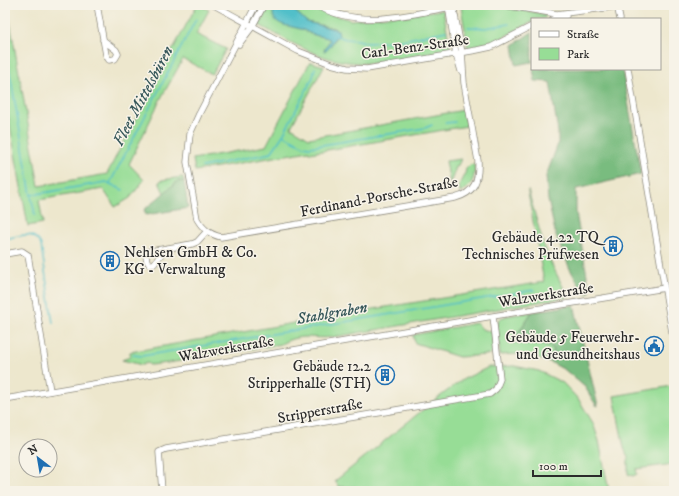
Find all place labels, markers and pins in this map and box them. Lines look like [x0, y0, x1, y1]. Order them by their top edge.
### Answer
place label: Gebäude 4.22 TQ Technisches Prüfwesen [462, 228, 606, 264]
building icon: Gebäude 4.22 TQ Technisches Prüfwesen [602, 235, 624, 257]
place label: Nehlsen GmbH & Co. KG - Verwaltung [124, 243, 257, 279]
building icon: Nehlsen GmbH & Co. KG - Verwaltung [99, 250, 121, 272]
place label: Gebäude 5 Feuerwehr- und Gesundheitshaus [506, 328, 640, 364]
public building icon: Gebäude 5 Feuerwehr- und Gesundheitshaus [643, 335, 665, 357]
place label: Gebäude 12.2 Stripperhalle (STH) [248, 357, 372, 393]
building icon: Gebäude 12.2 Stripperhalle (STH) [374, 364, 396, 386]

